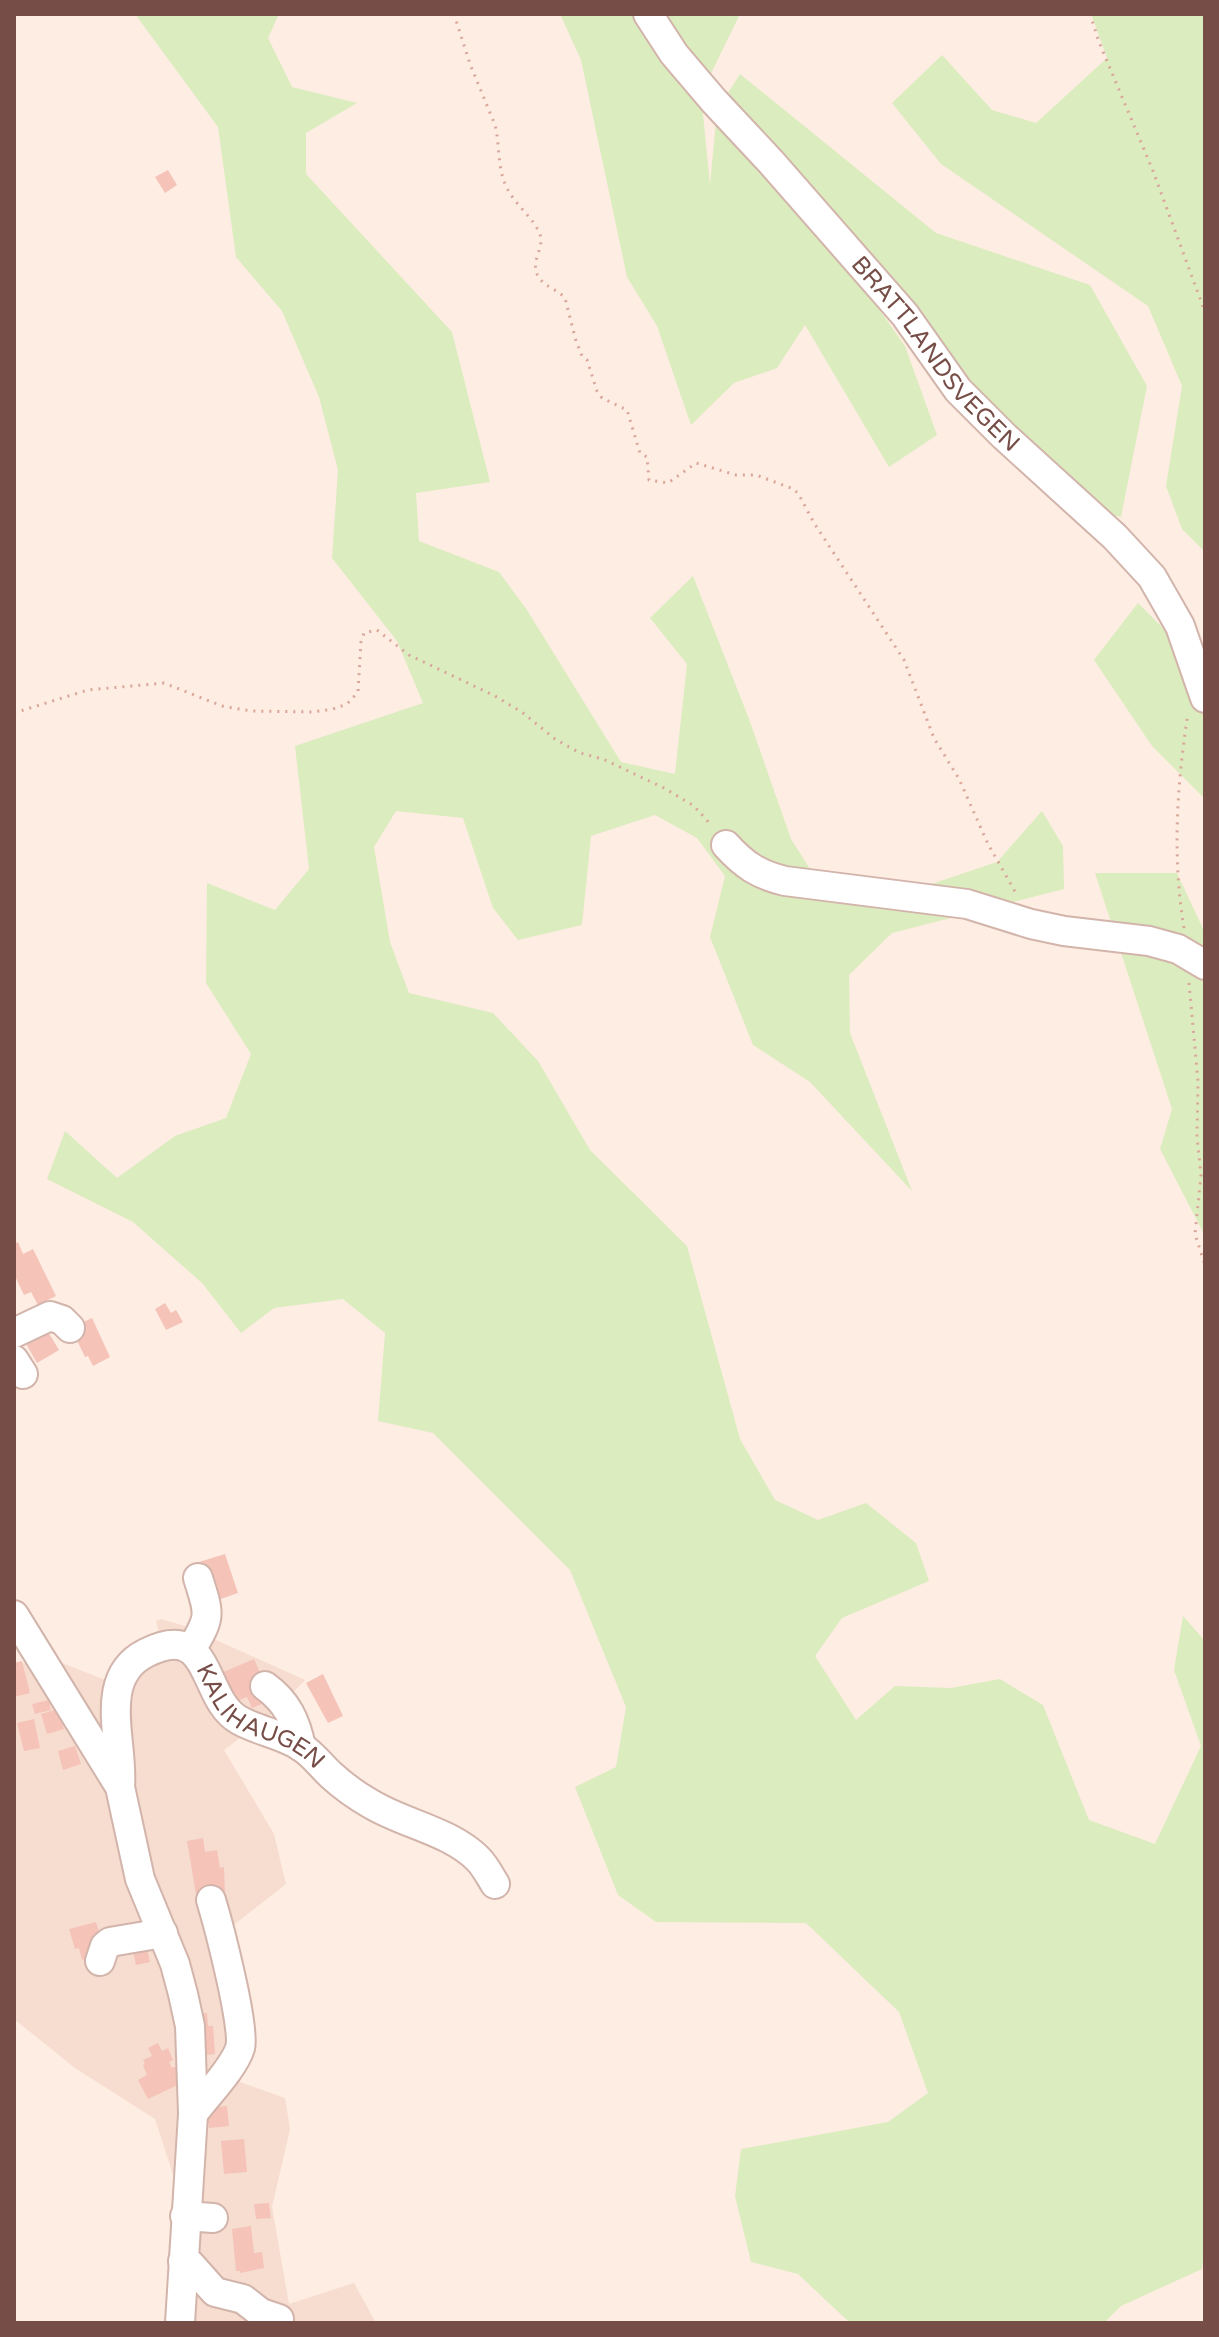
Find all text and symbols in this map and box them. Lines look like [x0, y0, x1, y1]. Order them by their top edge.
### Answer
street label: BRATTLANDSVEGEN [845, 250, 1026, 458]
street label: KALIHAUGEN [190, 1659, 331, 1775]

